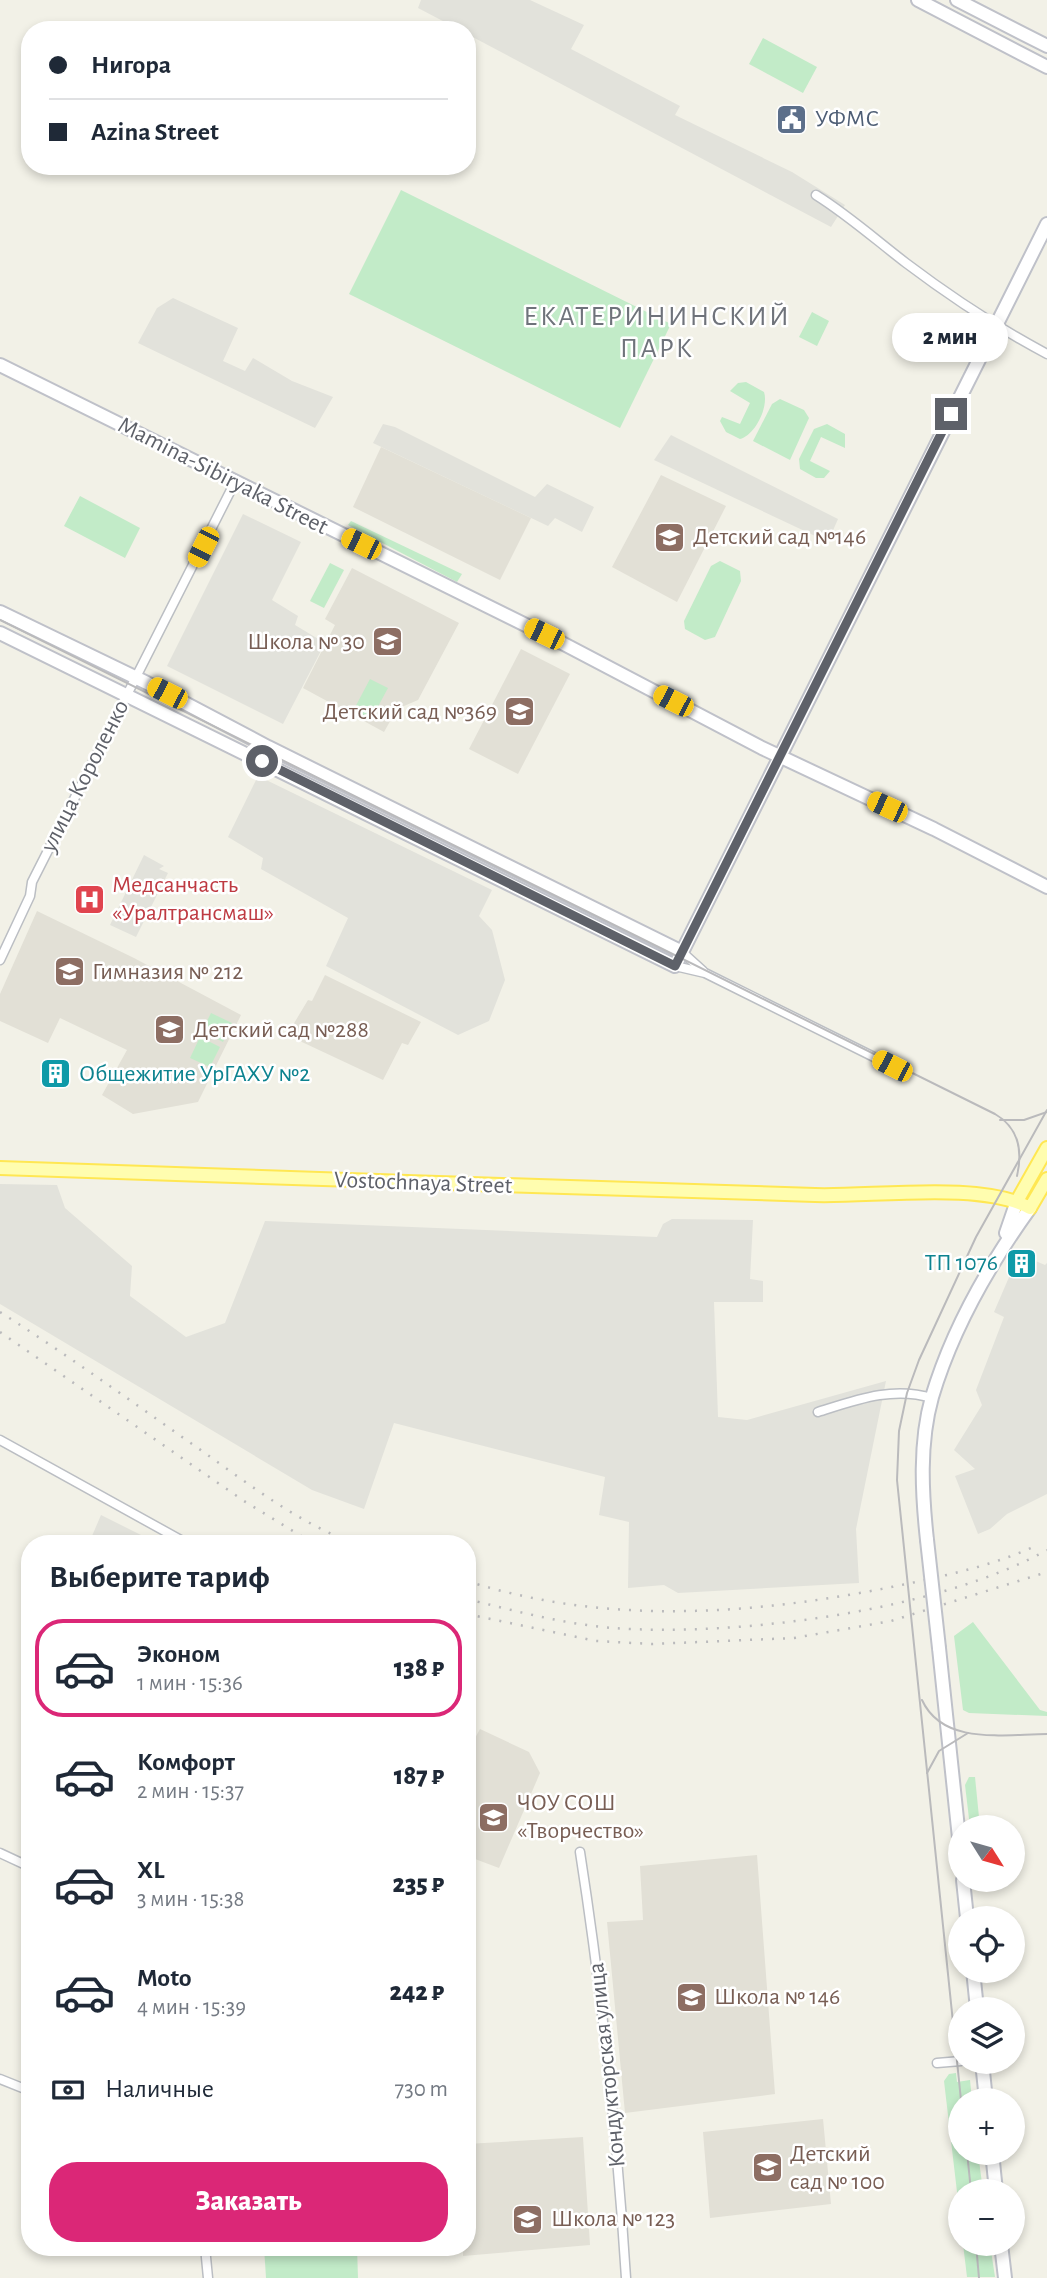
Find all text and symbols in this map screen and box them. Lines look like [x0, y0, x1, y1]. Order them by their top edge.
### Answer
text: Нигора [91, 52, 171, 78]
public building icon: УФМС [775, 102, 809, 136]
place label: УФМС [815, 107, 879, 131]
text: Azina Street [91, 119, 219, 145]
district label: ЕКАТЕРИНИНСКИЙ ПАРК [523, 302, 791, 363]
callout: 2 мин [893, 312, 1009, 362]
text: 2 мин [923, 326, 977, 349]
route end [935, 398, 967, 430]
street label: Mamina-Sibiryaka Street [114, 413, 332, 539]
school or university icon: Детский сад №146 [653, 520, 687, 554]
car [185, 524, 222, 570]
car [338, 525, 385, 563]
place label: Детский сад №146 [693, 525, 866, 549]
car [521, 615, 568, 653]
school or university icon: Школа № 30 [371, 625, 405, 659]
place label: Школа № 30 [247, 630, 365, 654]
car [144, 674, 191, 712]
car [650, 682, 697, 720]
school or university icon: Детский сад №369 [503, 695, 537, 729]
street label: улица Короленко [36, 696, 134, 857]
place label: Детский сад №369 [322, 700, 497, 724]
route start [246, 745, 278, 777]
car [864, 789, 911, 825]
place label: Медсанчасть «Уралтрансмаш» [112, 873, 274, 925]
hospital icon: Медсанчасть «Уралтрансмаш» [72, 882, 106, 916]
school or university icon: Гимназия № 212 [52, 955, 86, 989]
place label: Гимназия № 212 [92, 960, 243, 984]
school or university icon: Детский сад №288 [153, 1013, 187, 1047]
place label: Детский сад №288 [193, 1018, 369, 1042]
car [869, 1047, 916, 1085]
building icon: Общежитие УрГАХУ №2 [39, 1057, 73, 1091]
place label: Общежитие УрГАХУ №2 [79, 1062, 310, 1086]
street label: Vostochnaya Street [333, 1168, 513, 1198]
building icon: ТП 1076 [1004, 1246, 1038, 1280]
place label: ТП 1076 [925, 1251, 998, 1275]
text: Выберите тариф [49, 1561, 270, 1593]
icon: car [53, 1637, 116, 1700]
text: Эконом [137, 1641, 220, 1667]
text: 138 ₽ [394, 1655, 444, 1681]
text: 1 мин · 15:36 [137, 1672, 243, 1695]
icon: car [53, 1745, 116, 1808]
text: Комфорт [137, 1749, 235, 1775]
text: 187 ₽ [394, 1763, 444, 1789]
text: 2 мин · 15:37 [137, 1780, 244, 1803]
place label: ЧОУ СОШ «Творчество» [517, 1791, 644, 1843]
school or university icon: ЧОУ СОШ «Творчество» [477, 1800, 511, 1834]
north arrow [948, 1815, 1026, 1892]
map controls [948, 1815, 1025, 2256]
icon: car [53, 1853, 116, 1916]
text: XL [137, 1857, 164, 1883]
text: 235 ₽ [392, 1871, 444, 1897]
text: 3 мин · 15:38 [137, 1888, 245, 1911]
button: locate [948, 1906, 1025, 1983]
icon: car [53, 1961, 116, 2024]
street label: Кондукторская улица [584, 1961, 630, 2169]
text: Moto [137, 1965, 192, 1991]
text: 242 ₽ [389, 1979, 444, 2005]
school or university icon: Школа № 146 [674, 1980, 708, 2014]
place label: Школа № 146 [714, 1985, 840, 2009]
text: 4 мин · 15:39 [137, 1996, 246, 2019]
button: layers [948, 1997, 1025, 2074]
icon: cash [49, 2071, 87, 2109]
text: Наличные [105, 2076, 214, 2102]
text: 730 m [395, 2078, 448, 2101]
button: + [948, 2088, 1025, 2165]
place label: Детский сад № 100 [790, 2142, 885, 2194]
school or university icon: Детский сад № 100 [750, 2151, 784, 2185]
button: Заказать [49, 2162, 448, 2242]
button: − [948, 2179, 1025, 2256]
school or university icon: Школа № 123 [511, 2202, 545, 2236]
place label: Школа № 123 [551, 2207, 675, 2231]

